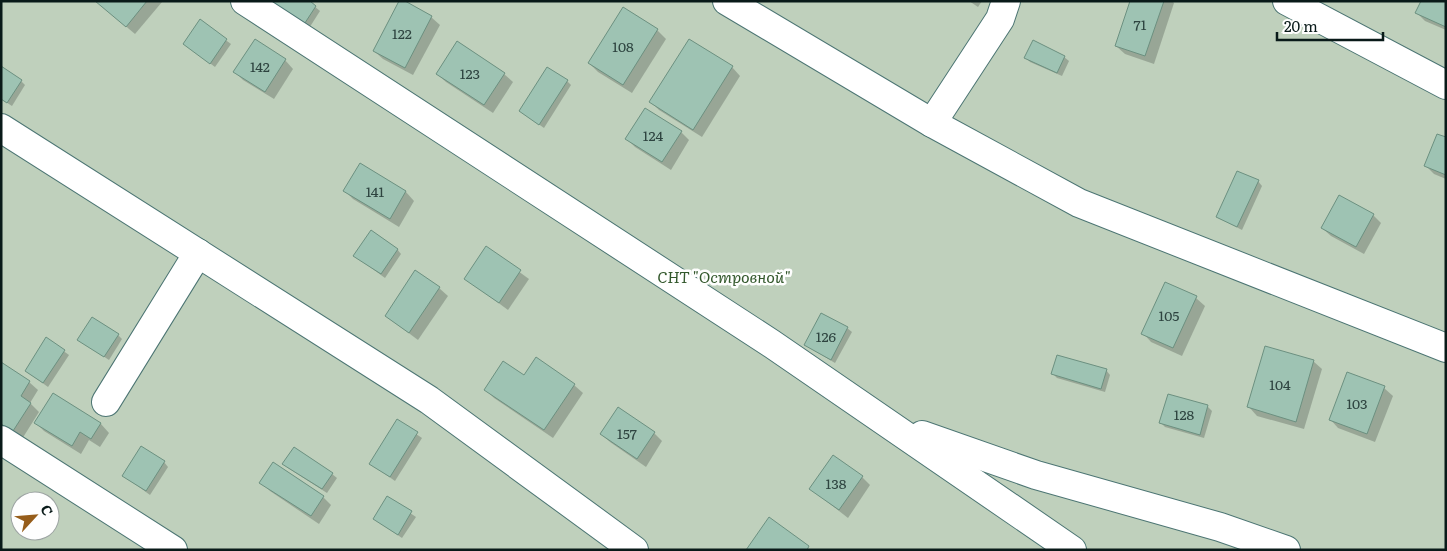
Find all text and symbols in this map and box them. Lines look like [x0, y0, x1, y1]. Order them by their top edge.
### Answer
scale bar [1277, 10, 1383, 42]
house number: 71 [1134, 14, 1147, 34]
text: 20 m [1284, 14, 1318, 37]
house number: 122 [392, 23, 412, 43]
house number: 108 [612, 36, 634, 56]
house number: 142 [250, 56, 270, 76]
house number: 123 [460, 63, 480, 83]
house number: 124 [643, 125, 664, 145]
house number: 141 [366, 181, 385, 201]
park label: СНТ "Островной" [657, 264, 791, 288]
house number: 105 [1159, 305, 1179, 325]
house number: 126 [816, 326, 837, 346]
house number: 104 [1269, 374, 1291, 394]
house number: 103 [1346, 393, 1368, 413]
house number: 128 [1174, 404, 1195, 424]
house number: 157 [617, 423, 637, 443]
house number: 138 [826, 473, 847, 493]
north arrow [10, 491, 60, 541]
text: С [36, 501, 59, 519]

